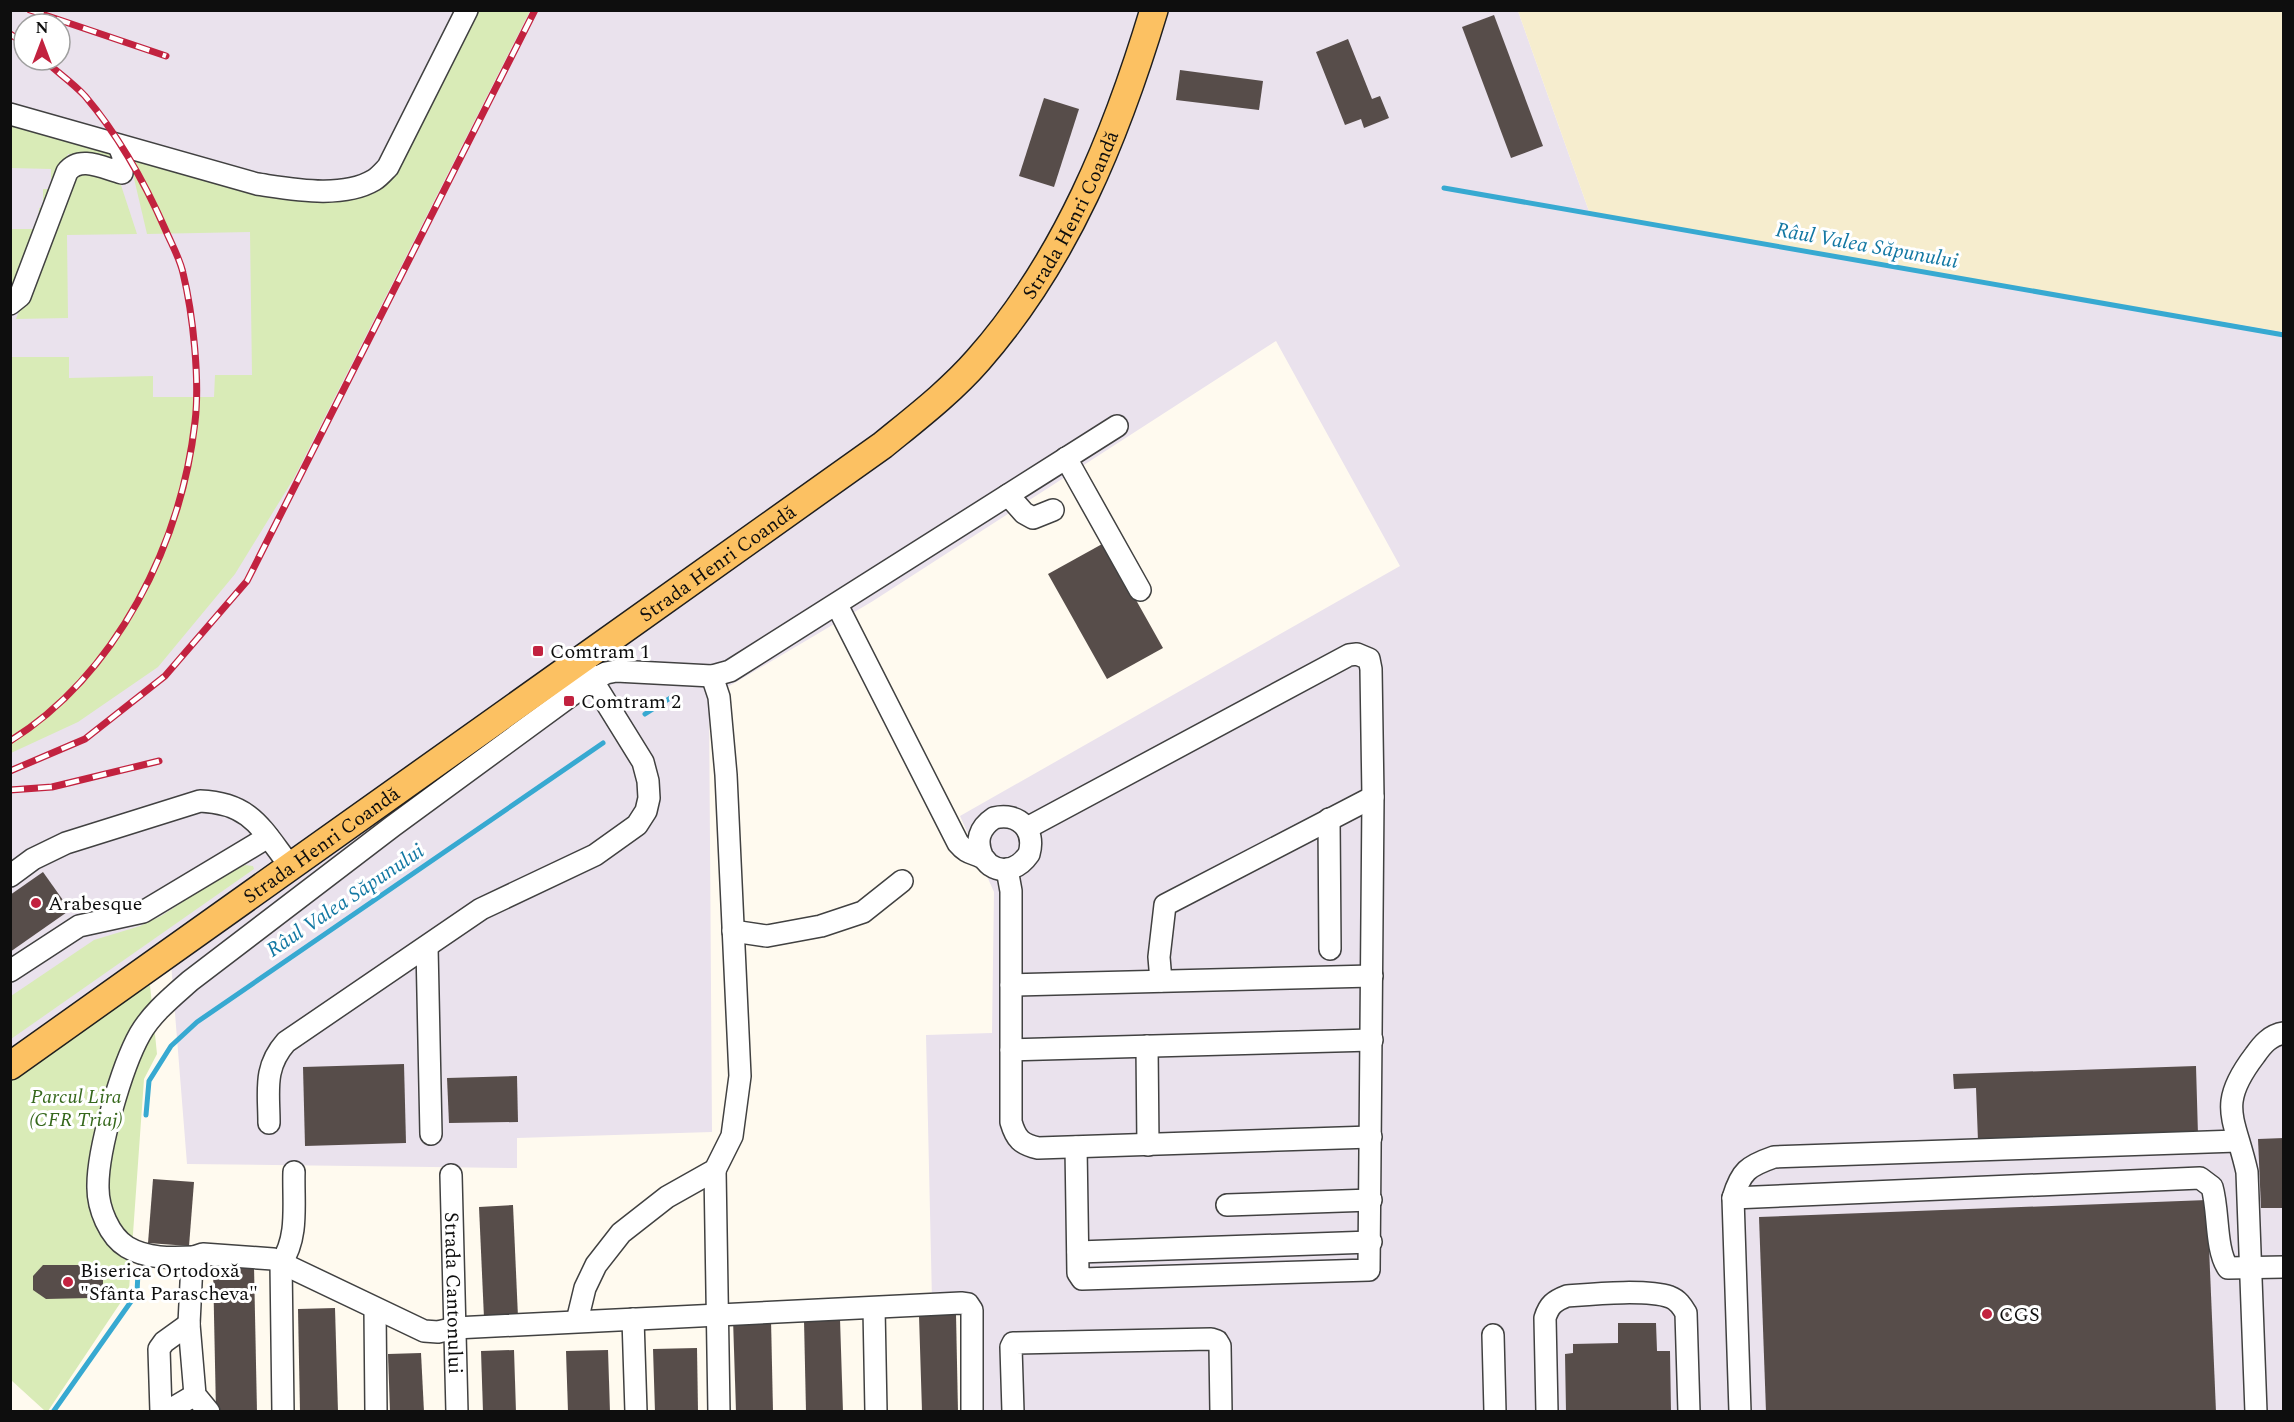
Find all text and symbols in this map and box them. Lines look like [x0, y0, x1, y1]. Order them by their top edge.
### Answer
north arrow [12, 12, 72, 72]
text: N [35, 16, 49, 40]
street label: Strada Henri Coandă [1015, 126, 1127, 306]
water label: Râul Valea Săpunului [1773, 214, 1961, 278]
street label: Strada Henri Coandă [633, 497, 803, 630]
place label: Comtram 1 [550, 637, 650, 667]
marker: Comtram 1 [531, 644, 545, 658]
place label: Comtram 2 [581, 687, 681, 717]
marker: Comtram 2 [562, 694, 576, 708]
street label: Strada Henri Coandă [237, 779, 407, 912]
water label: Râul Valea Săpunului [260, 836, 431, 966]
place label: Arabesque [48, 889, 143, 919]
marker: Arabesque [29, 896, 43, 910]
park label: Parcul Lira (CFR Triaj) [29, 1082, 123, 1135]
street label: Strada Cantonului [436, 1212, 470, 1374]
place label: Biserica Ortodoxă "Sfânta Parascheva" [80, 1256, 258, 1309]
marker: Biserica Ortodoxă "Sfânta Parascheva" [61, 1275, 75, 1289]
place label: CGS [1999, 1300, 2040, 1330]
marker: CGS [1980, 1307, 1994, 1321]

